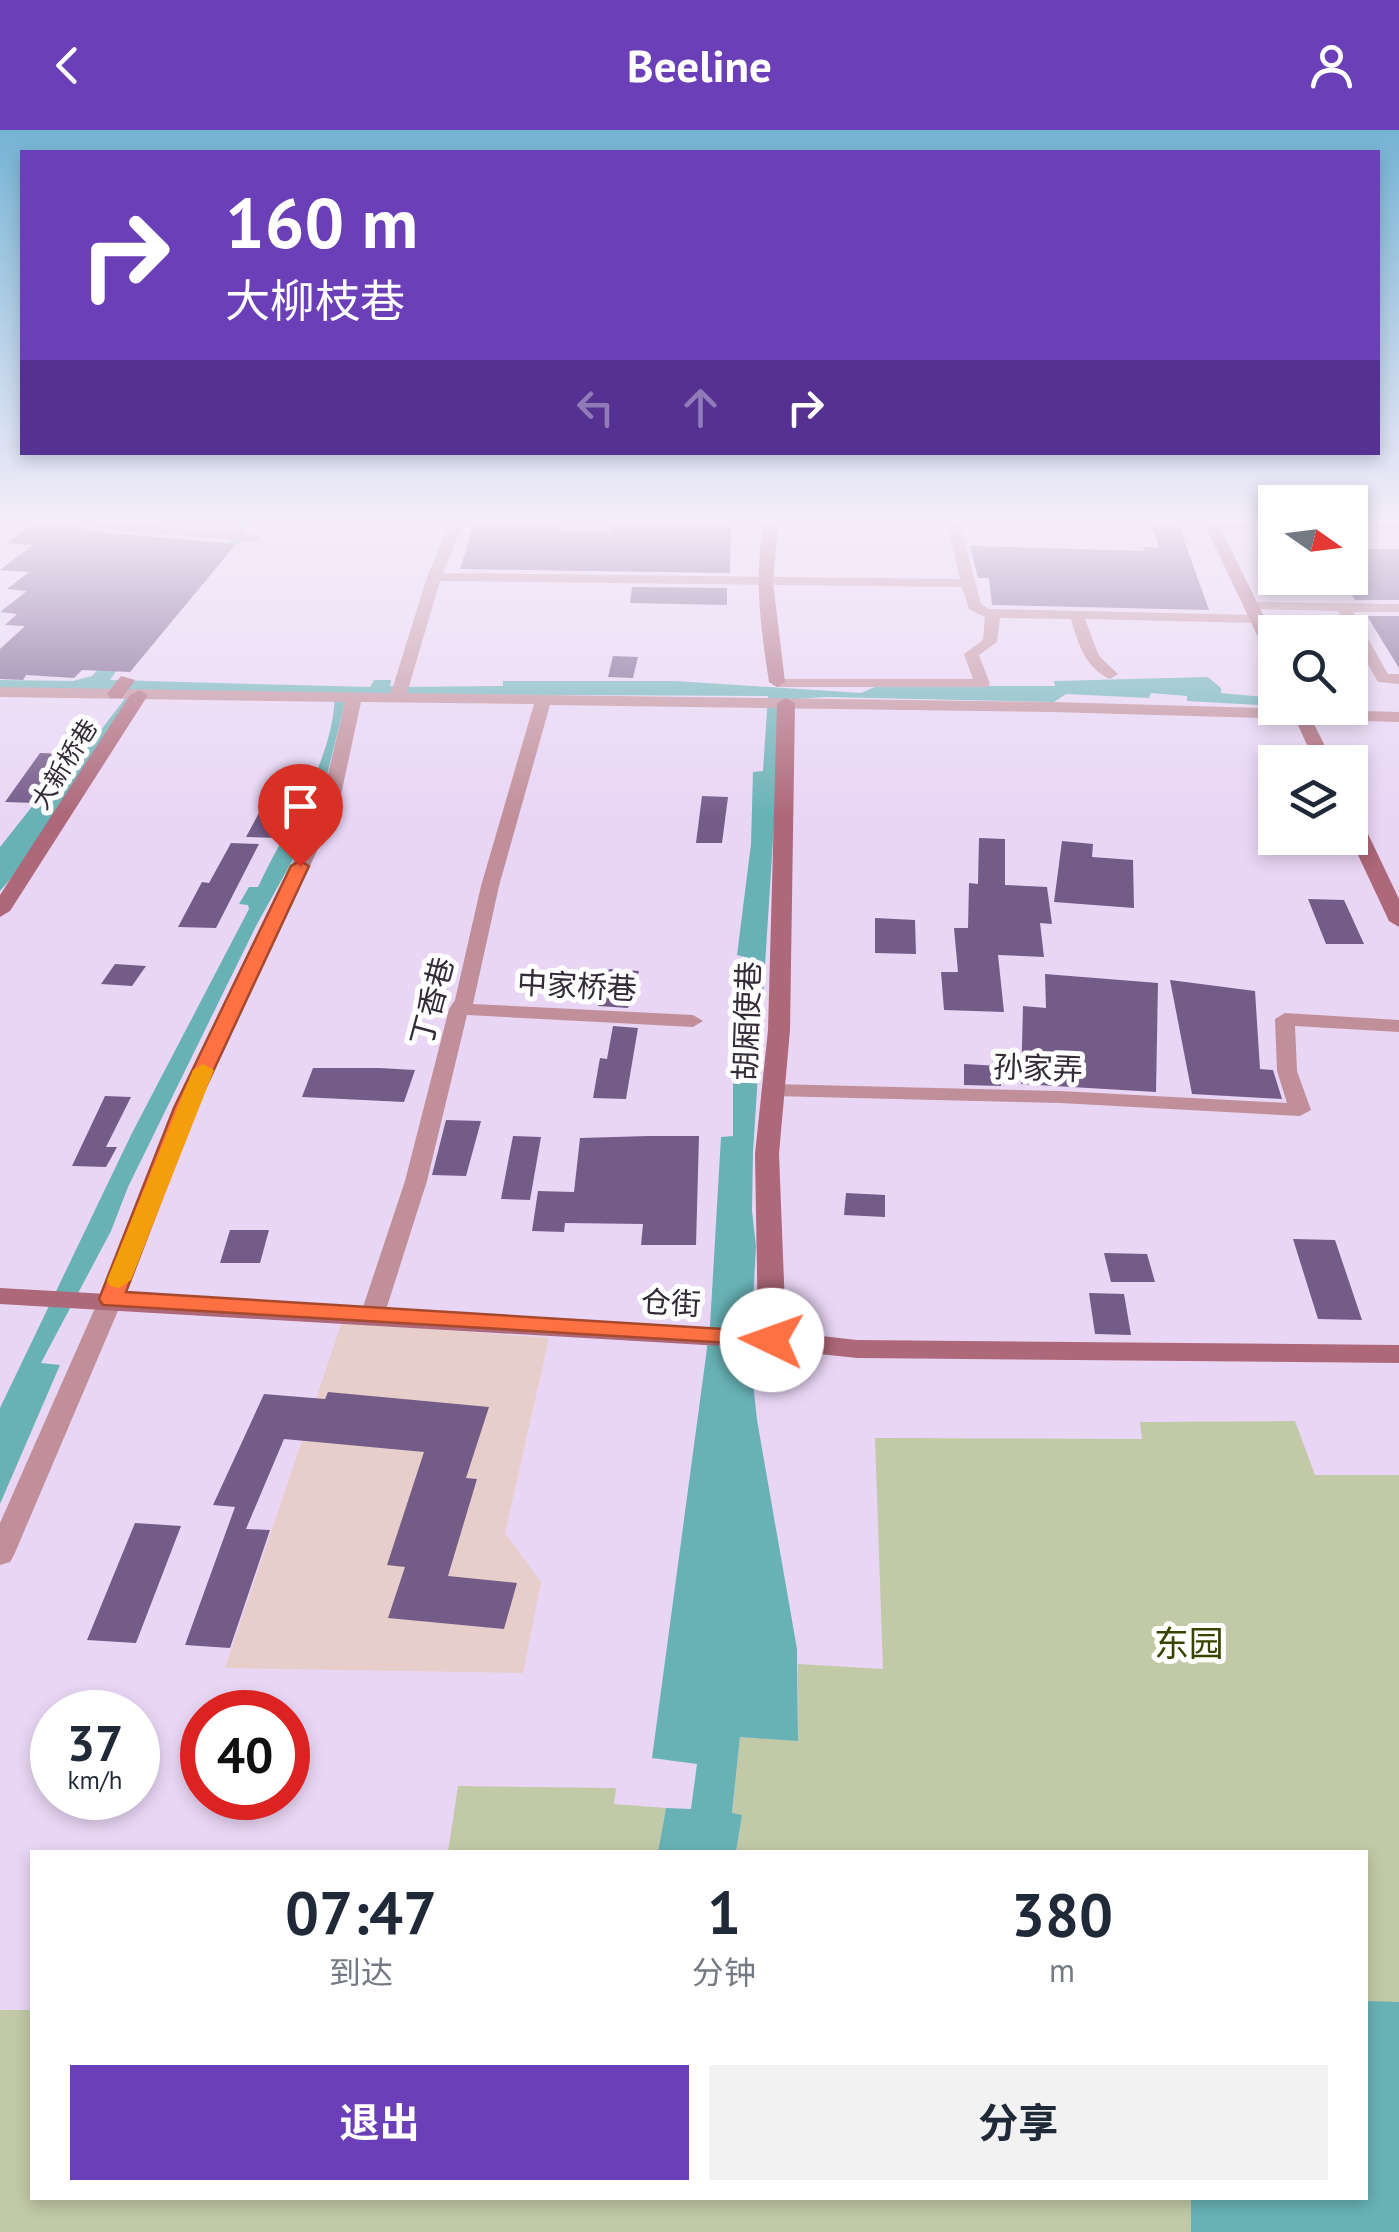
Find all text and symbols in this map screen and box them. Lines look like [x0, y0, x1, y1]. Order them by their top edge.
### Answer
text: Beeline [627, 36, 772, 94]
icon: back [40, 38, 95, 93]
icon: person [1304, 38, 1359, 93]
text: 160 m [225, 177, 418, 267]
icon: right [60, 190, 190, 320]
text: 大柳枝巷 [225, 271, 405, 329]
icon: left [568, 380, 623, 435]
icon: ahead [673, 380, 728, 435]
icon: right [778, 380, 833, 435]
north arrow [1258, 485, 1368, 595]
map controls [1258, 485, 1368, 855]
button: search [1258, 615, 1368, 725]
street label: 大新桥巷 [24, 713, 104, 815]
button: layers [1258, 745, 1368, 855]
pin [258, 764, 343, 867]
icon: arrive [273, 779, 328, 834]
street label: 丁香巷 [401, 952, 461, 1050]
street label: 胡厢使巷 [724, 960, 768, 1082]
street label: 中家桥巷 [516, 962, 638, 1008]
street label: 孙家弄 [992, 1046, 1084, 1088]
street label: 仓街 [640, 1281, 702, 1323]
position arrow [720, 1288, 824, 1392]
park label: 东园 [1154, 1620, 1224, 1666]
speed limit sign: 40 [180, 1690, 310, 1820]
text: 37 [67, 1710, 123, 1775]
text: km/h [68, 1764, 122, 1796]
text: 07:47 [285, 1873, 437, 1951]
text: 1 [707, 1873, 741, 1951]
text: 380 [1011, 1875, 1113, 1953]
text: m [1049, 1949, 1075, 1991]
text: 到达 [329, 1951, 393, 1993]
text: 分钟 [692, 1951, 756, 1993]
button: 退出 [70, 2065, 689, 2180]
button: 分享 [709, 2065, 1328, 2180]

